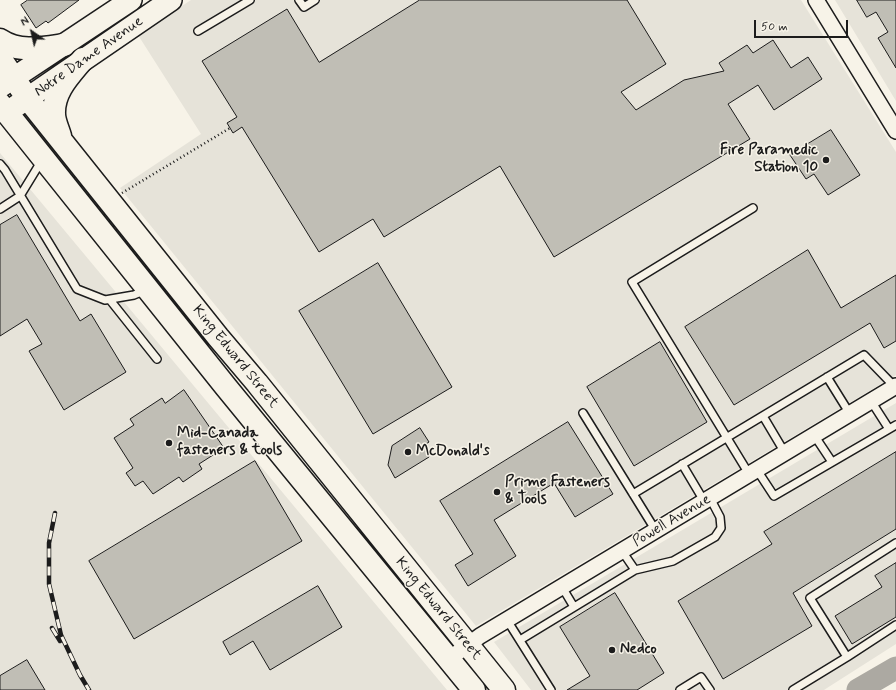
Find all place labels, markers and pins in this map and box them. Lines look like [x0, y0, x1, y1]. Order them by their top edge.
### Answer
place label: Fire Paramedic Station 10 [720, 142, 818, 177]
marker: Fire Paramedic Station 10 [821, 155, 831, 165]
place label: Mid-Canada fasteners & tools [177, 425, 282, 460]
marker: Mid-Canada fasteners & tools [164, 438, 174, 448]
place label: McDonald's [416, 443, 490, 461]
marker: McDonald's [403, 447, 413, 457]
place label: Prime Fasteners & Tools [505, 474, 610, 509]
marker: Prime Fasteners & Tools [492, 487, 502, 497]
place label: Nedco [620, 641, 657, 659]
marker: Nedco [607, 645, 617, 655]

